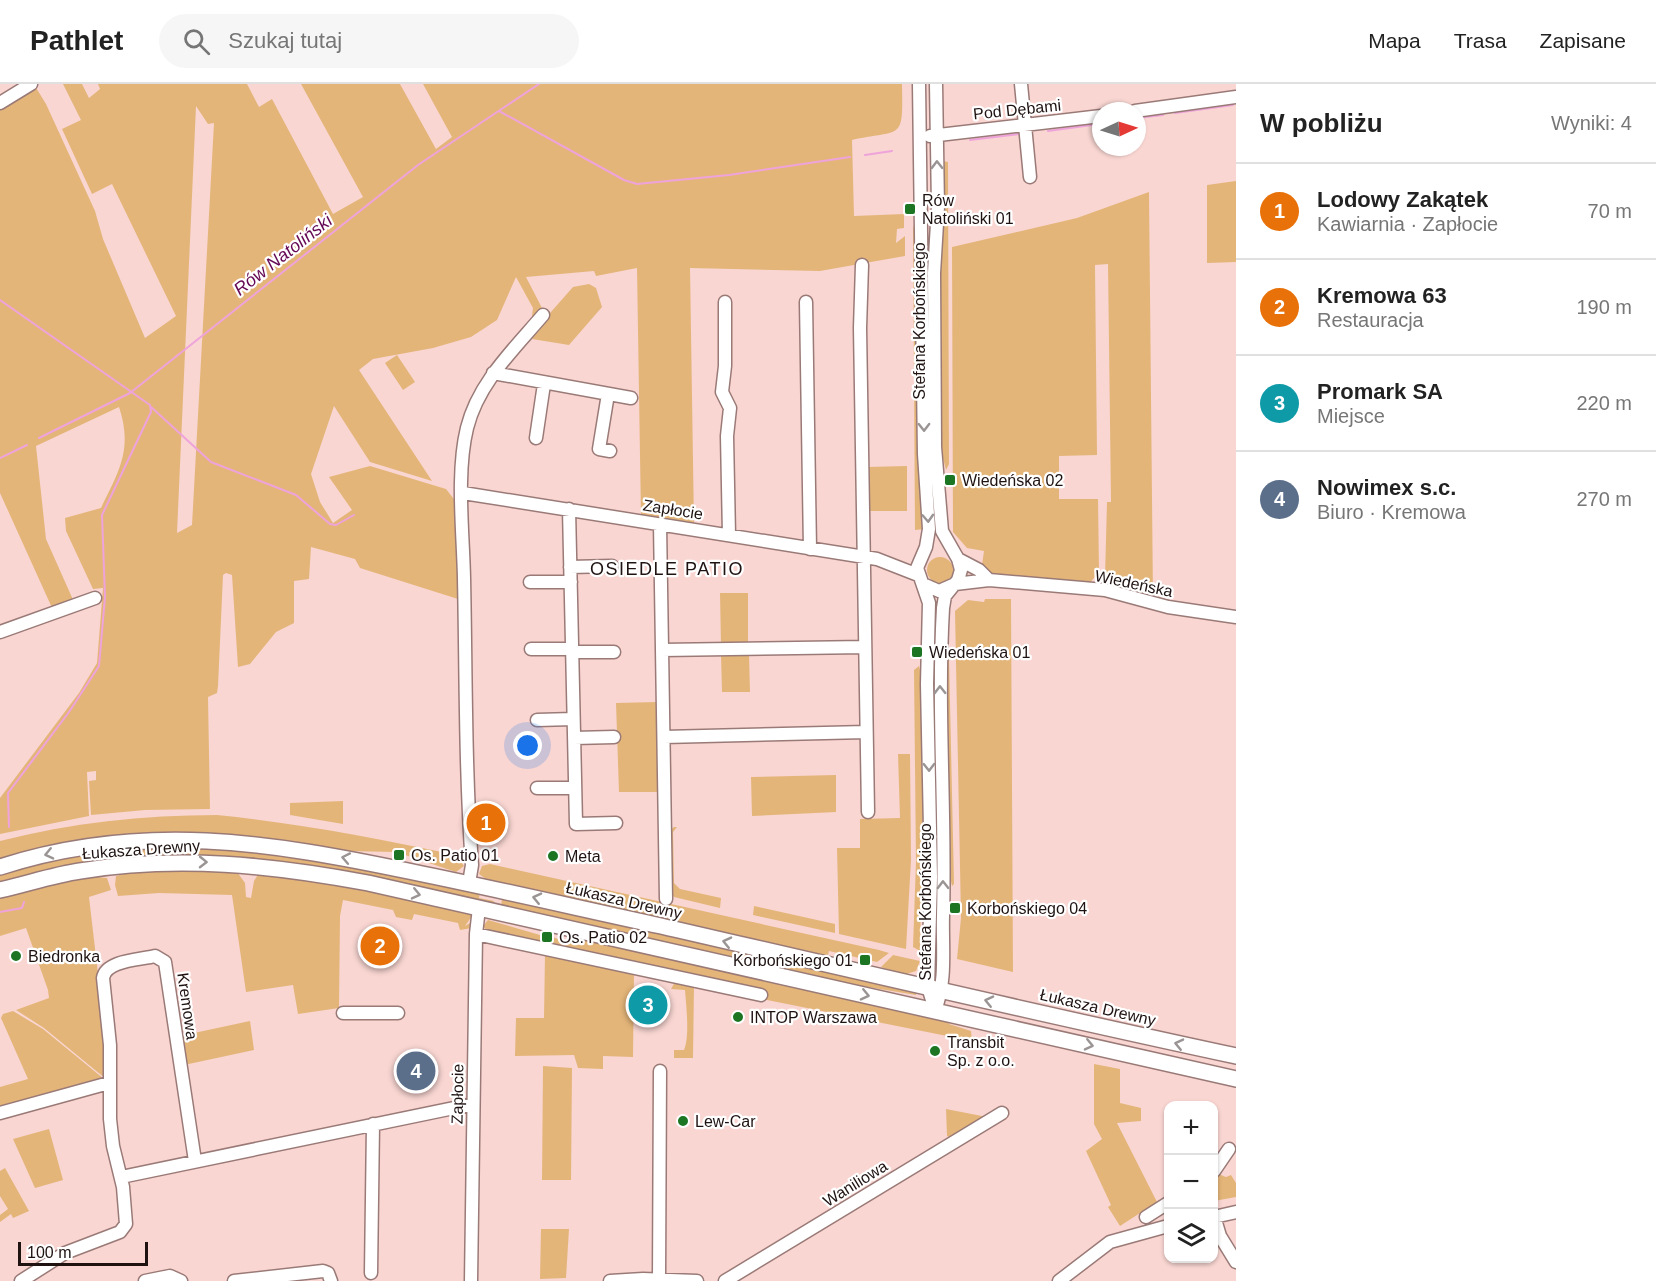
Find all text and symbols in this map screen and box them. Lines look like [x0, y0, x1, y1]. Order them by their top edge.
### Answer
search box [159, 14, 579, 68]
text: Pathlet [30, 25, 123, 56]
icon: search [180, 25, 213, 58]
text: Szukaj tutaj [228, 28, 342, 53]
text: Mapa [1368, 29, 1421, 52]
text: Trasa [1454, 29, 1507, 52]
text: Zapisane [1540, 29, 1626, 52]
street label: Pod Dębami [972, 96, 1062, 123]
north arrow [1092, 102, 1146, 156]
text: W pobliżu [1260, 108, 1383, 138]
text: Wyniki: 4 [1551, 112, 1632, 134]
one-way arrow [931, 160, 943, 169]
text: Lodowy Zakątek [1317, 187, 1488, 212]
place label: Rów Natoliński 01 [922, 192, 1014, 227]
text: 1 [1274, 200, 1285, 222]
text: 70 m [1588, 200, 1632, 222]
marker: Rów Natoliński 01 [903, 202, 917, 216]
water label: Rów Natoliński [230, 210, 337, 300]
text: Kawiarnia · Zapłocie [1317, 213, 1498, 235]
street label: Stefana Korbońskiego [911, 242, 928, 400]
text: Kremowa 63 [1317, 283, 1447, 308]
text: 2 [1274, 296, 1285, 318]
text: 190 m [1576, 296, 1632, 318]
text: Restauracja [1317, 309, 1424, 331]
text: Promark SA [1317, 379, 1443, 404]
text: 3 [1274, 392, 1285, 414]
text: 220 m [1576, 392, 1632, 414]
text: Miejsce [1317, 405, 1385, 427]
one-way arrow [917, 422, 930, 431]
place label: Wiedeńska 02 [962, 472, 1063, 489]
marker: Wiedeńska 02 [943, 473, 957, 487]
text: Nowimex s.c. [1317, 475, 1456, 500]
text: 4 [1274, 488, 1285, 510]
text: 270 m [1576, 488, 1632, 510]
street label: Zapłocie [642, 496, 704, 523]
text: Biuro · Kremowa [1317, 501, 1466, 523]
one-way arrow [922, 514, 935, 523]
district label: OSIEDLE PATIO [590, 559, 744, 579]
street label: Wiedeńska [1093, 567, 1174, 600]
place label: Wiedeńska 01 [929, 644, 1030, 661]
marker: Wiedeńska 01 [910, 645, 924, 659]
one-way arrow [933, 685, 946, 694]
your location [513, 731, 542, 760]
one-way arrow [923, 763, 935, 772]
pin: 1 [466, 800, 506, 846]
street label: Stefana Korbońskiego [917, 823, 934, 981]
street label: Łukasza Drewny [81, 837, 201, 862]
one-way arrow [44, 847, 54, 860]
place label: Os. Patio 01 [411, 847, 499, 864]
marker: Os. Patio 01 [392, 848, 406, 862]
place label: Meta [565, 848, 601, 865]
marker: Meta [546, 849, 560, 863]
one-way arrow [342, 852, 352, 865]
one-way arrow [198, 856, 207, 868]
street label: Łukasza Drewny [564, 879, 683, 922]
one-way arrow [937, 880, 949, 889]
one-way arrow [411, 887, 421, 900]
one-way arrow [532, 893, 542, 906]
place label: Korbońskiego 04 [967, 900, 1087, 917]
marker: Korbońskiego 04 [948, 901, 962, 915]
pin: 2 [360, 924, 400, 968]
place label: Os. Patio 02 [559, 929, 647, 946]
marker: Os. Patio 02 [540, 930, 554, 944]
one-way arrow [723, 936, 733, 949]
place label: Biedronka [28, 948, 100, 965]
marker: Biedronka [9, 949, 23, 963]
place label: Korbońskiego 01 [733, 952, 853, 969]
marker: Korbońskiego 01 [858, 953, 872, 967]
street label: Kremowa [174, 971, 201, 1041]
pin: 3 [628, 982, 668, 1028]
street label: Łukasza Drewny [1038, 986, 1157, 1029]
one-way arrow [860, 987, 870, 1000]
one-way arrow [984, 995, 994, 1008]
place label: INTOP Warszawa [750, 1009, 877, 1026]
marker: INTOP Warszawa [731, 1010, 745, 1024]
place label: Transbit Sp. z o.o. [947, 1034, 1015, 1069]
one-way arrow [1084, 1038, 1094, 1051]
one-way arrow [1174, 1038, 1184, 1051]
marker: Transbit Sp. z o.o. [928, 1044, 942, 1058]
pin: 4 [396, 1048, 436, 1094]
street label: Zapłocie [448, 1064, 467, 1124]
map controls [1164, 1101, 1218, 1263]
button: + [1164, 1101, 1218, 1155]
place label: Lew-Car [695, 1113, 756, 1130]
marker: Lew-Car [676, 1114, 690, 1128]
button: − [1164, 1155, 1218, 1209]
street label: Waniliowa [820, 1157, 891, 1210]
button: layers [1164, 1209, 1218, 1263]
scale bar [18, 1239, 148, 1266]
text: 100 m [27, 1244, 71, 1261]

